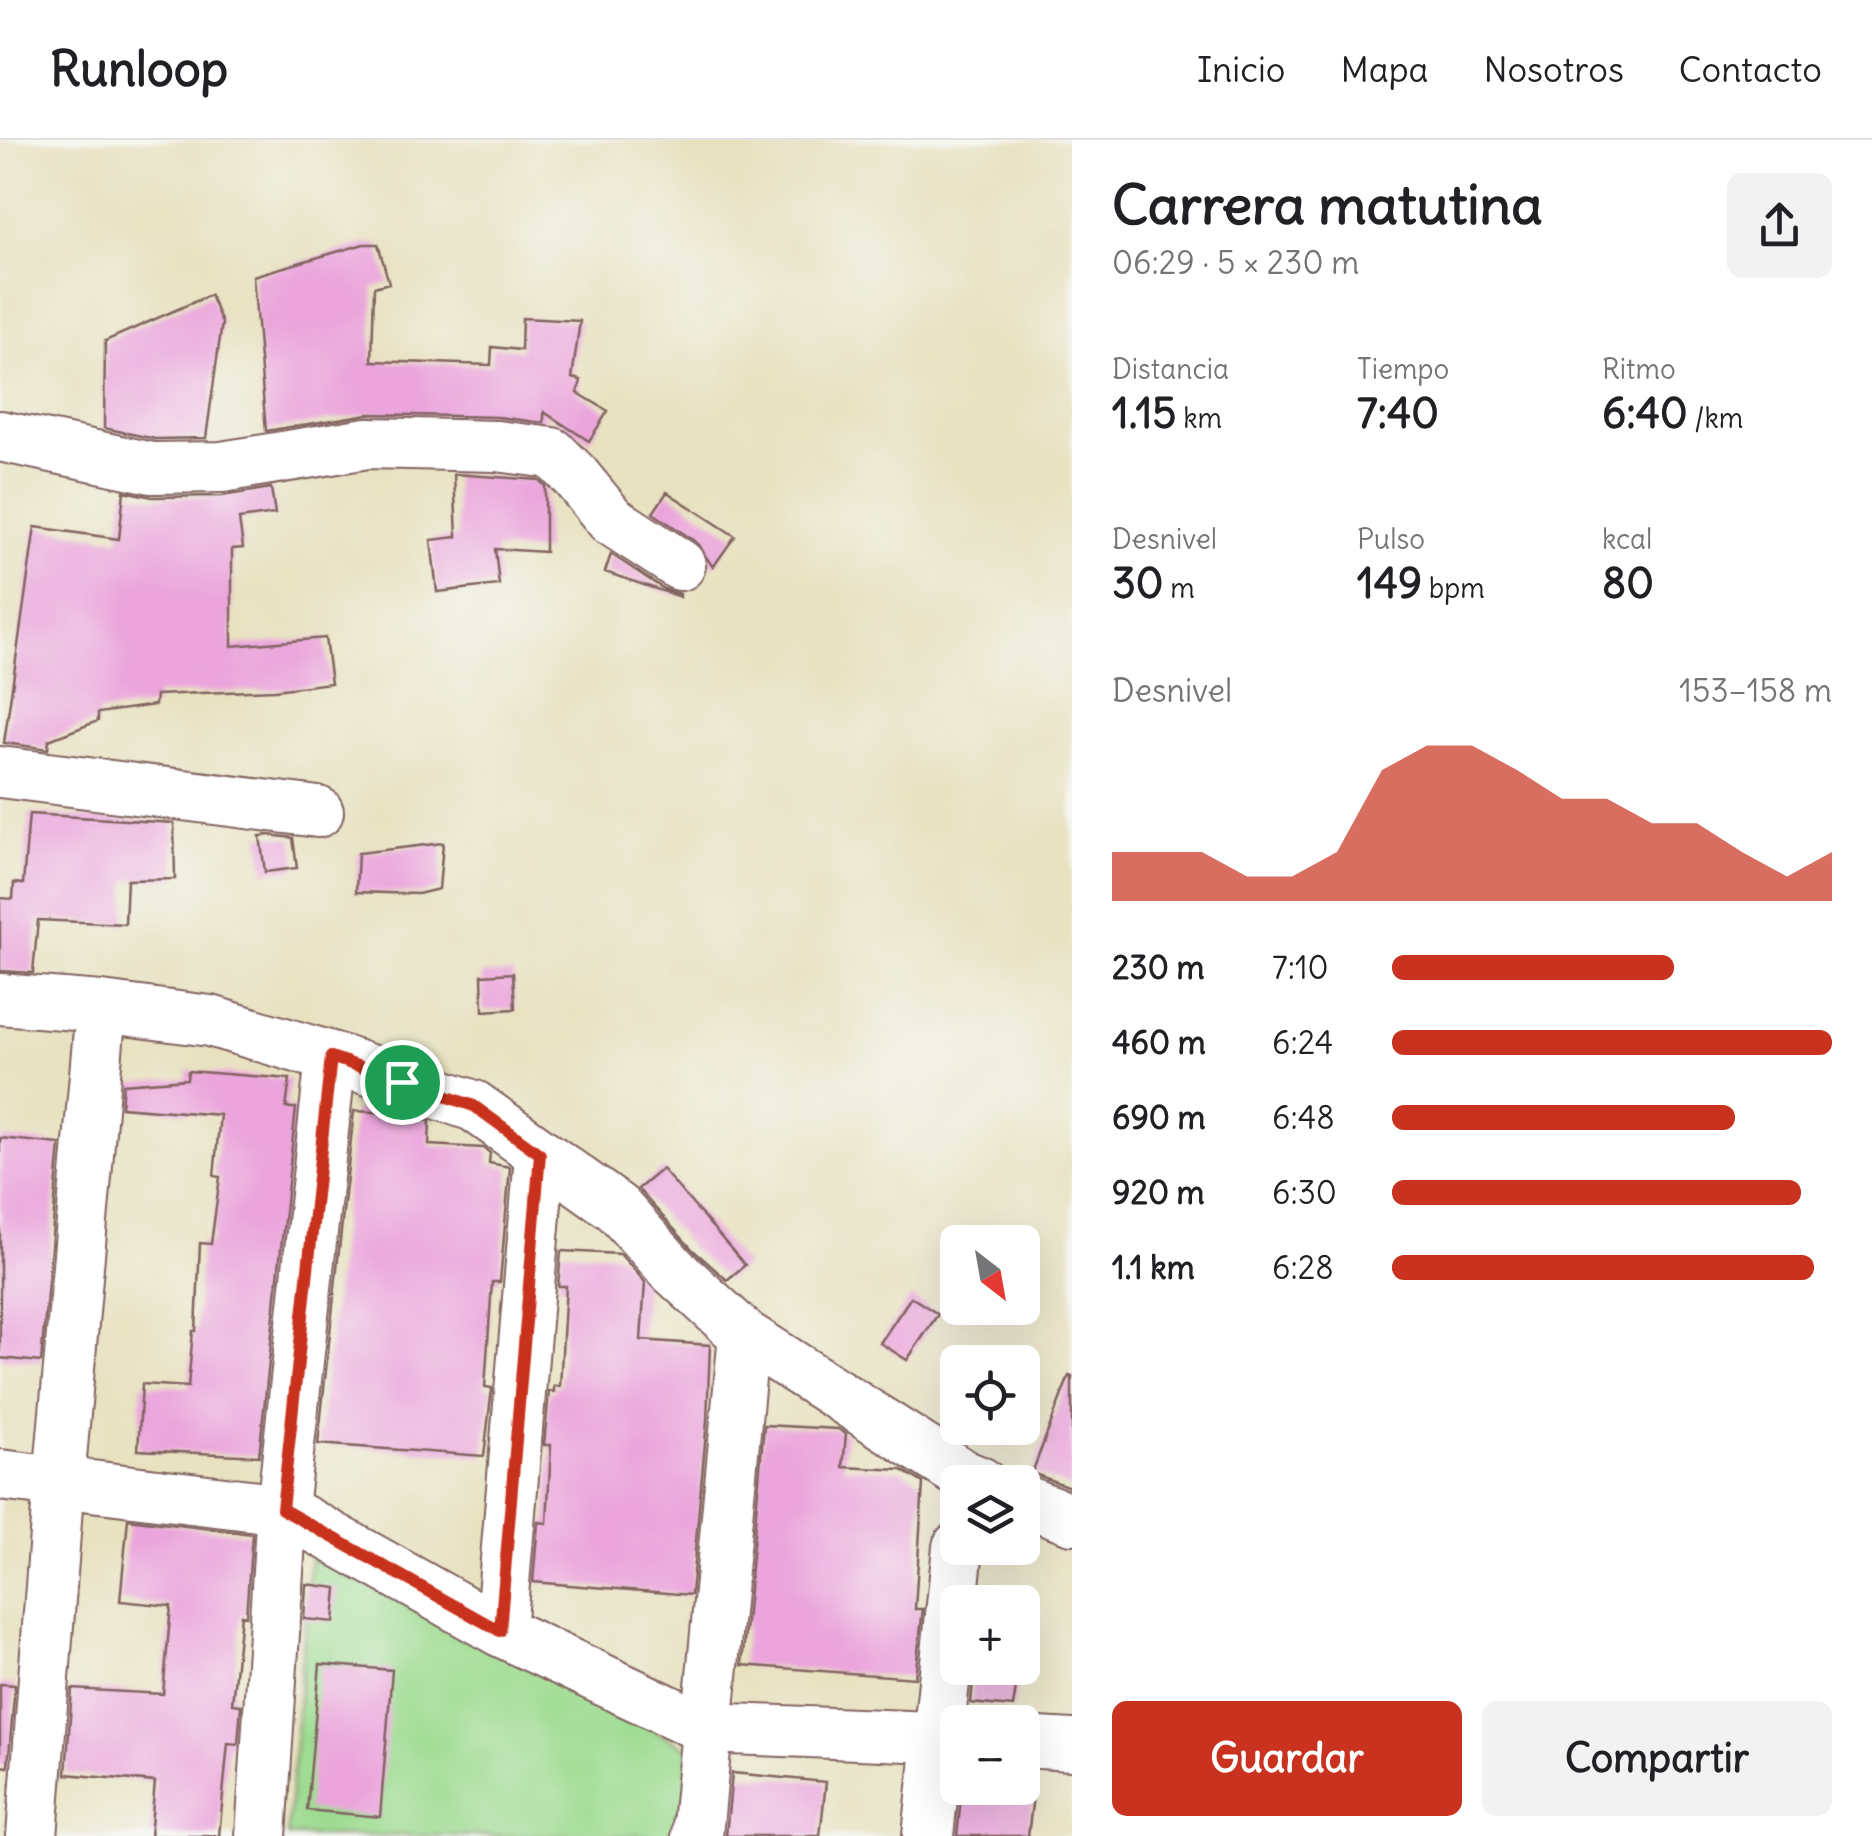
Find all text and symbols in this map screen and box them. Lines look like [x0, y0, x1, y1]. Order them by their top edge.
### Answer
text: Runloop [50, 39, 228, 99]
text: Inicio [1197, 47, 1286, 91]
text: Mapa [1341, 47, 1429, 91]
text: Nosotros [1484, 47, 1624, 91]
text: Contacto [1679, 47, 1822, 91]
text: Carrera matutina [1112, 170, 1543, 239]
button: share [1727, 173, 1832, 278]
text: 06:29 · 5 × 230 m [1112, 242, 1359, 283]
text: Distancia [1112, 351, 1229, 387]
text: Tiempo [1357, 351, 1449, 387]
text: Ritmo [1602, 351, 1676, 387]
text: 1.15 [1112, 387, 1177, 439]
text: 7:40 [1357, 387, 1439, 439]
text: 6:40 [1602, 387, 1688, 439]
text: km [1177, 400, 1222, 436]
text: /km [1688, 400, 1743, 436]
text: Desnivel [1112, 521, 1217, 557]
text: Pulso [1357, 521, 1425, 557]
text: kcal [1602, 521, 1652, 557]
text: 30 [1112, 557, 1164, 609]
text: 149 [1357, 557, 1422, 609]
text: 80 [1602, 557, 1654, 609]
text: m [1164, 570, 1195, 606]
text: bpm [1422, 570, 1485, 606]
text: Desnivel [1112, 670, 1232, 711]
text: 153–158 m [1679, 670, 1832, 711]
text: 230 m [1112, 947, 1204, 988]
text: 7:10 [1272, 947, 1329, 988]
text: 460 m [1112, 1022, 1206, 1063]
text: 6:24 [1272, 1022, 1333, 1063]
pin [360, 1040, 445, 1125]
icon: arrive [375, 1055, 430, 1110]
text: 690 m [1112, 1097, 1206, 1138]
text: 6:48 [1272, 1097, 1335, 1138]
text: 920 m [1112, 1172, 1205, 1213]
text: 6:30 [1272, 1172, 1337, 1213]
north arrow [940, 1225, 1040, 1325]
map controls [940, 1225, 1040, 1805]
text: 1.1 km [1112, 1247, 1195, 1288]
text: 6:28 [1272, 1247, 1334, 1288]
button: locate [940, 1345, 1040, 1445]
button: layers [940, 1465, 1040, 1565]
button: + [940, 1585, 1040, 1685]
button: Guardar [1112, 1701, 1462, 1816]
button: Compartir [1482, 1701, 1832, 1816]
button: − [940, 1705, 1040, 1805]

